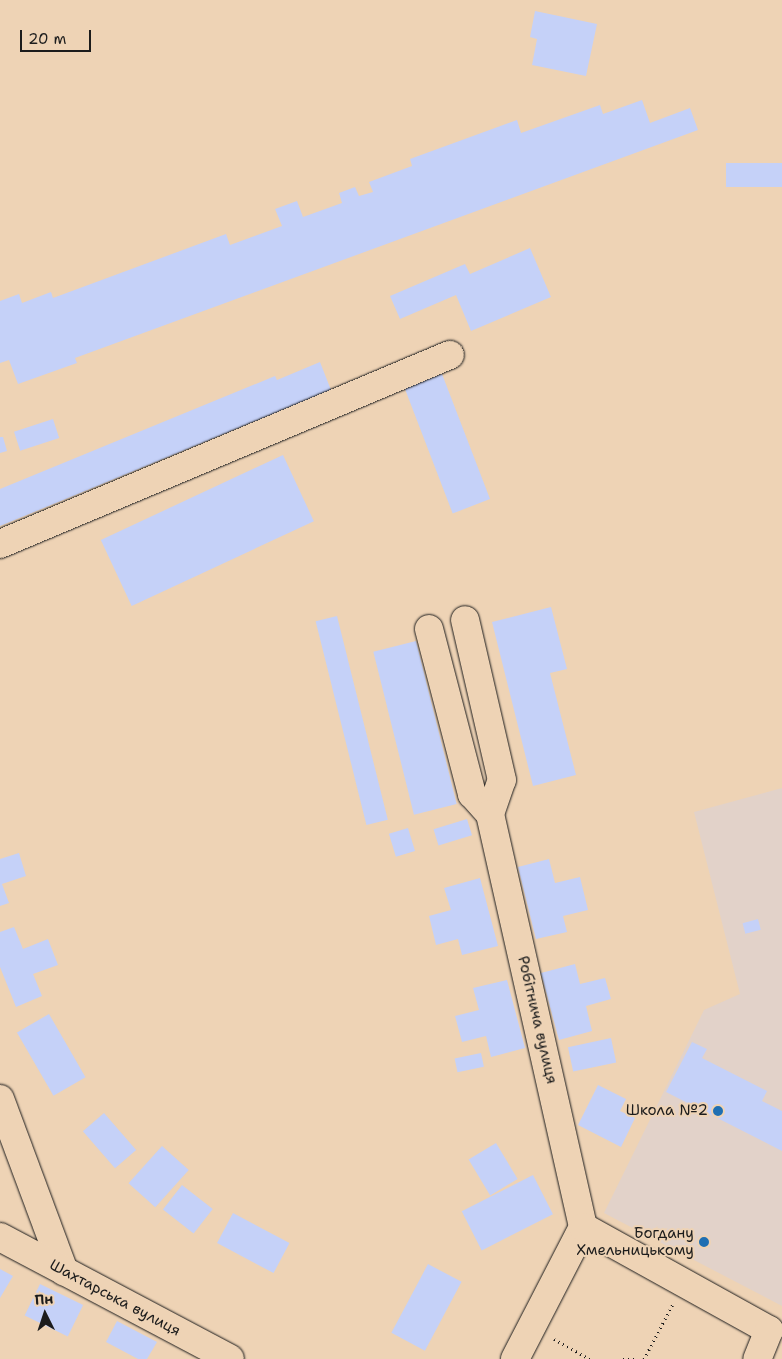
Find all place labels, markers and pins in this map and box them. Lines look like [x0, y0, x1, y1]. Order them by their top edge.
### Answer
place label: Школа №2 [626, 1102, 708, 1120]
marker: Школа №2 [712, 1105, 724, 1117]
place label: Богдану Хмельницькому [576, 1224, 694, 1259]
marker: Богдану Хмельницькому [698, 1236, 710, 1248]

